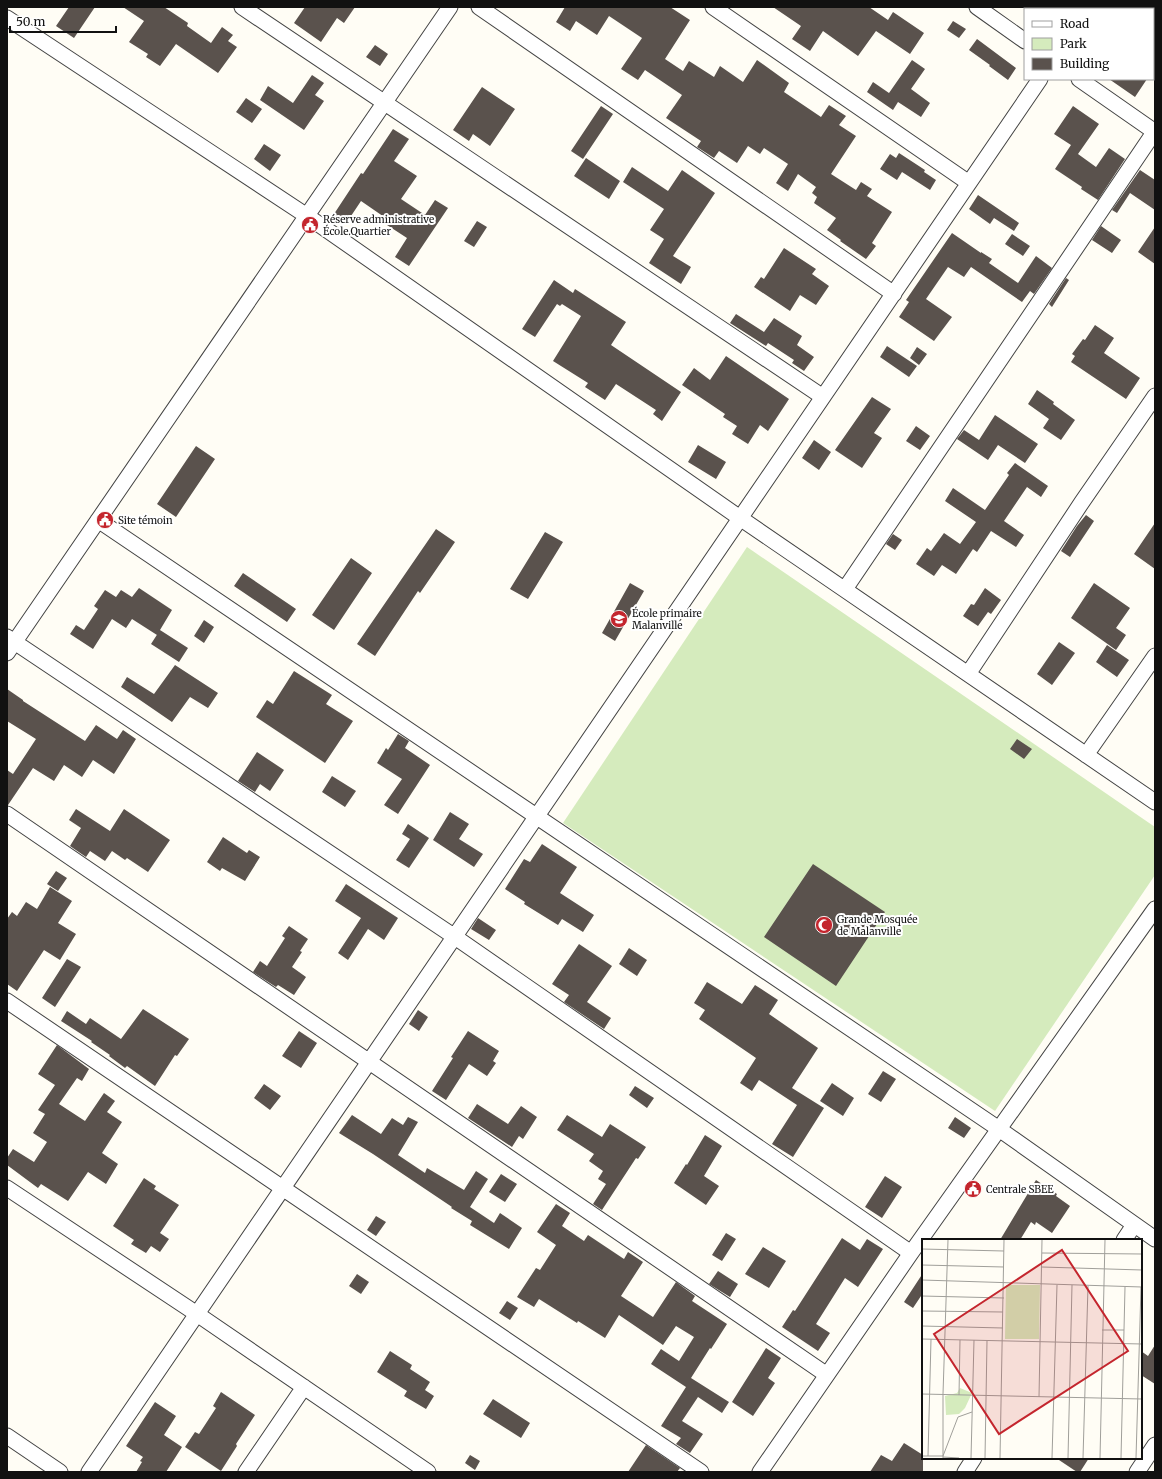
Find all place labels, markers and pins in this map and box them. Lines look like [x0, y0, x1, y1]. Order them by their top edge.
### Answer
place label: Réserve administrative École.Quartier [323, 213, 434, 238]
public building icon: Réserve administrative École.Quartier [300, 215, 320, 235]
public building icon: Site témoin [95, 510, 115, 530]
place label: Site témoin [118, 514, 173, 527]
place label: École primaire Malanville [632, 606, 702, 632]
school or university icon: École primaire Malanville [609, 609, 629, 629]
place label: Grande Mosquée de Malanville [837, 913, 918, 938]
mosque icon: Grande Mosquée de Malanville [814, 915, 834, 935]
public building icon: Centrale SBEE [963, 1179, 983, 1199]
place label: Centrale SBEE [986, 1183, 1054, 1196]

